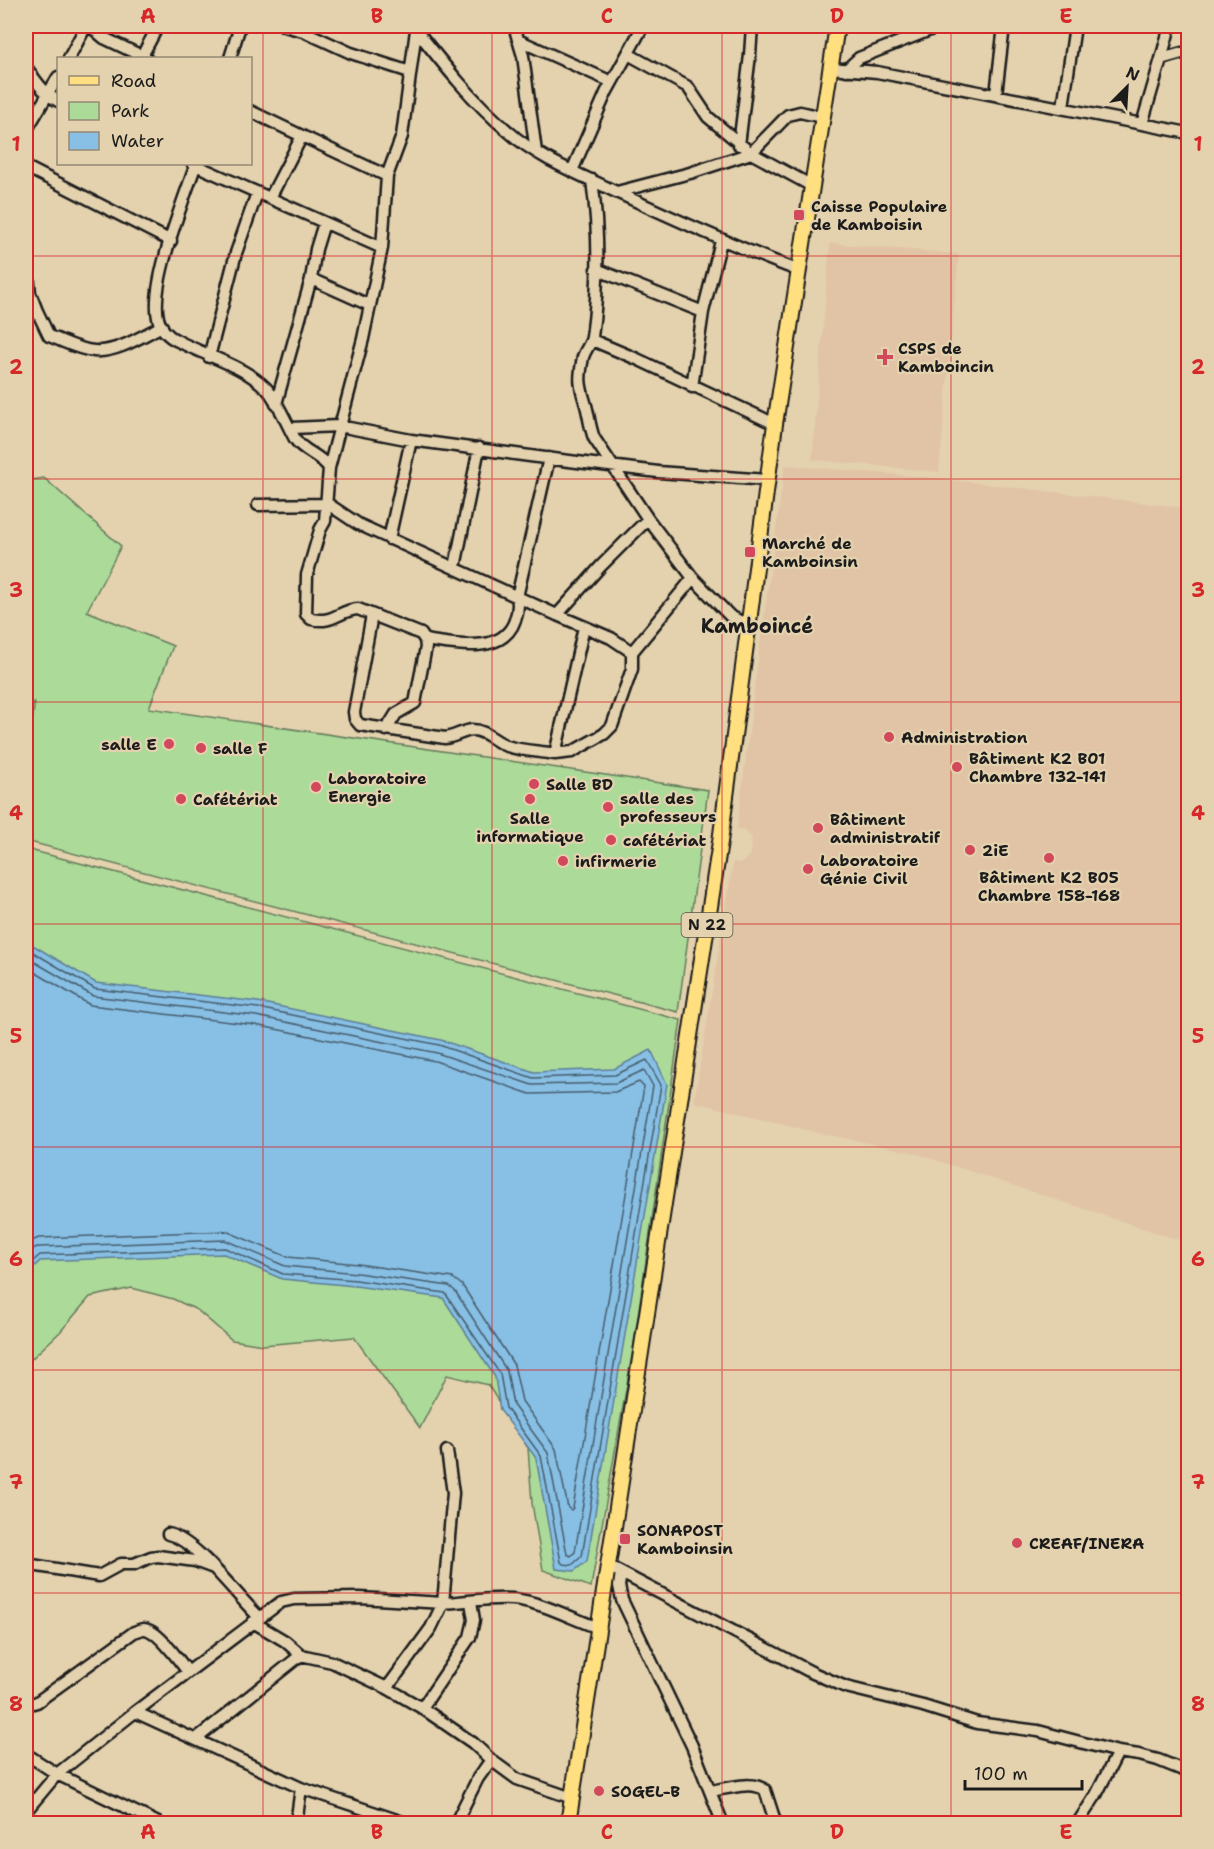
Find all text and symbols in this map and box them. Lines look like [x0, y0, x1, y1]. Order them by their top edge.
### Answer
text: A [140, 3, 156, 29]
text: B [371, 3, 383, 29]
text: C [601, 3, 613, 29]
text: D [830, 3, 844, 29]
text: E [1059, 3, 1073, 29]
legend [57, 57, 252, 165]
north arrow [1097, 57, 1157, 117]
text: N [1123, 62, 1143, 86]
text: Road [111, 69, 156, 93]
text: Park [111, 99, 150, 123]
text: Water [111, 129, 164, 153]
text: 1 [11, 131, 21, 157]
text: 1 [1193, 131, 1203, 157]
place label: Caisse Populaire de Kamboisin [811, 196, 948, 235]
marker: Caisse Populaire de Kamboisin [792, 208, 806, 222]
place label: CSPS de Kamboincin [898, 338, 994, 377]
marker: CSPS de Kamboincin [876, 348, 894, 366]
text: 2 [9, 354, 23, 380]
text: 2 [1191, 354, 1205, 380]
place label: Marché de Kamboinsin [762, 533, 858, 572]
marker: Marché de Kamboinsin [743, 545, 757, 559]
text: 3 [9, 577, 23, 603]
text: 3 [1191, 577, 1205, 603]
district label: Kamboincé [701, 613, 813, 639]
place label: Administration [901, 727, 1028, 748]
marker: Administration [882, 730, 896, 744]
place label: salle E [101, 734, 157, 755]
marker: salle E [162, 737, 176, 751]
place label: salle F [213, 738, 267, 759]
marker: salle F [194, 741, 208, 755]
place label: Bâtiment K2 B01 Chambre 132-141 [969, 748, 1106, 787]
marker: Bâtiment K2 B01 Chambre 132-141 [950, 760, 964, 774]
place label: Laboratoire Energie [328, 768, 427, 807]
place label: Salle BD [546, 774, 613, 795]
marker: Salle BD [527, 777, 541, 791]
marker: Laboratoire Energie [309, 780, 323, 794]
place label: salle des professeurs [620, 788, 716, 827]
place label: Cafétériat [193, 789, 278, 810]
marker: Cafétériat [174, 792, 188, 806]
marker: Salle informatique [523, 792, 537, 806]
text: 4 [9, 800, 23, 826]
marker: salle des professeurs [601, 800, 615, 814]
text: 4 [1191, 800, 1205, 826]
place label: Salle informatique [476, 808, 584, 847]
place label: Bâtiment administratif [830, 809, 941, 848]
marker: Bâtiment administratif [811, 821, 825, 835]
place label: cafétériat [623, 830, 706, 851]
marker: cafétériat [604, 833, 618, 847]
place label: 2iE [982, 840, 1009, 861]
marker: 2iE [963, 843, 977, 857]
place label: Laboratoire Génie Civil [820, 850, 919, 889]
place label: infirmerie [575, 851, 657, 872]
marker: Bâtiment K2 B05 Chambre 158-168 [1042, 851, 1056, 865]
marker: infirmerie [556, 854, 570, 868]
marker: Laboratoire Génie Civil [801, 862, 815, 876]
place label: Bâtiment K2 B05 Chambre 158-168 [978, 867, 1120, 906]
road number: N 22 [682, 913, 732, 937]
text: 5 [10, 1023, 22, 1049]
text: 5 [1192, 1023, 1204, 1049]
text: 6 [9, 1246, 23, 1272]
text: 6 [1191, 1246, 1205, 1272]
text: 7 [9, 1469, 23, 1495]
text: 7 [1191, 1469, 1205, 1495]
place label: SONAPOST Kamboinsin [637, 1520, 733, 1559]
marker: SONAPOST Kamboinsin [618, 1532, 632, 1546]
place label: CREAF/INERA [1029, 1533, 1144, 1554]
marker: CREAF/INERA [1010, 1536, 1024, 1550]
text: 8 [9, 1691, 23, 1717]
text: 8 [1191, 1691, 1205, 1717]
scale bar [965, 1753, 1082, 1791]
text: 100 m [974, 1762, 1028, 1786]
place label: SOGEL-B [611, 1781, 680, 1802]
marker: SOGEL-B [592, 1784, 606, 1798]
text: A [140, 1819, 156, 1845]
text: B [371, 1819, 383, 1845]
text: C [601, 1819, 613, 1845]
text: D [830, 1819, 844, 1845]
text: E [1059, 1819, 1073, 1845]

